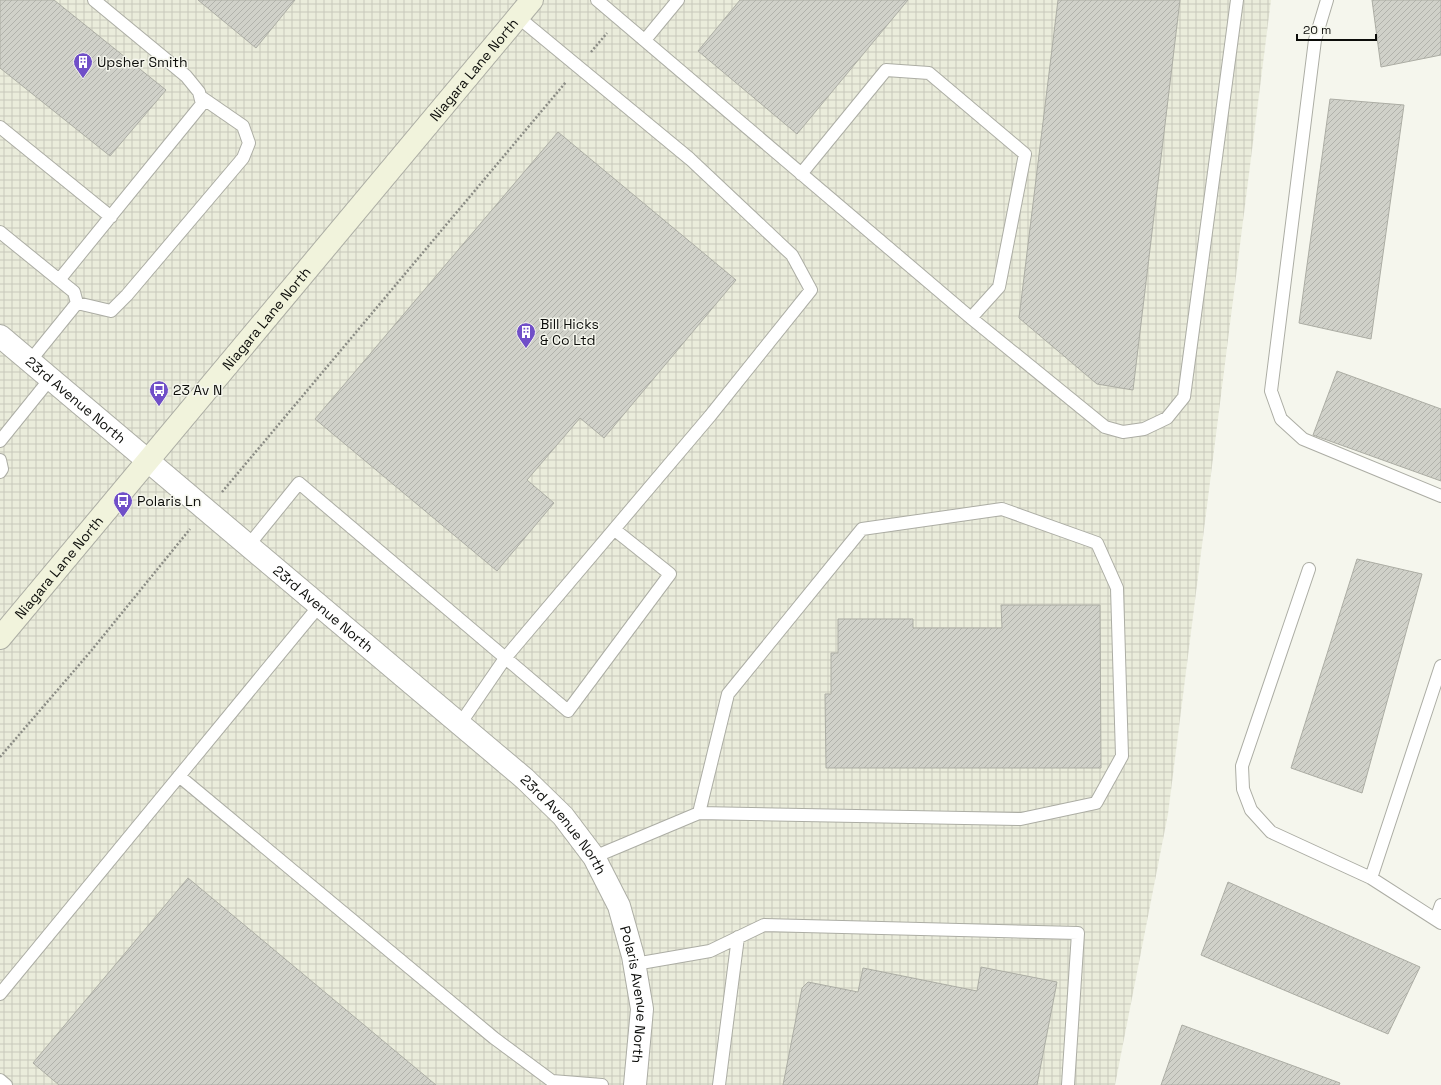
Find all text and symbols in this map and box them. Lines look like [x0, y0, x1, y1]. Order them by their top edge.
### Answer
street label: Niagara Lane North [426, 14, 522, 125]
scale bar [1297, 16, 1376, 42]
text: 20 m [1303, 22, 1331, 38]
building icon: Upsher Smith [72, 51, 94, 79]
place label: Upsher Smith [97, 53, 188, 71]
street label: Niagara Lane North [218, 263, 315, 374]
place label: Bill Hicks & Co Ltd [540, 315, 599, 349]
building icon: Bill Hicks & Co Ltd [515, 321, 537, 349]
street label: 23rd Avenue North [22, 352, 130, 447]
bus stop icon: 23 Av N [148, 379, 170, 407]
place label: 23 Av N [173, 381, 222, 399]
bus stop icon: Polaris Ln [112, 490, 134, 518]
place label: Polaris Ln [137, 492, 201, 510]
street label: Niagara Lane North [11, 512, 107, 623]
street label: 23rd Avenue North [269, 561, 377, 656]
street label: 23rd Avenue North [517, 771, 610, 878]
street label: Polaris Avenue North [616, 924, 651, 1064]

